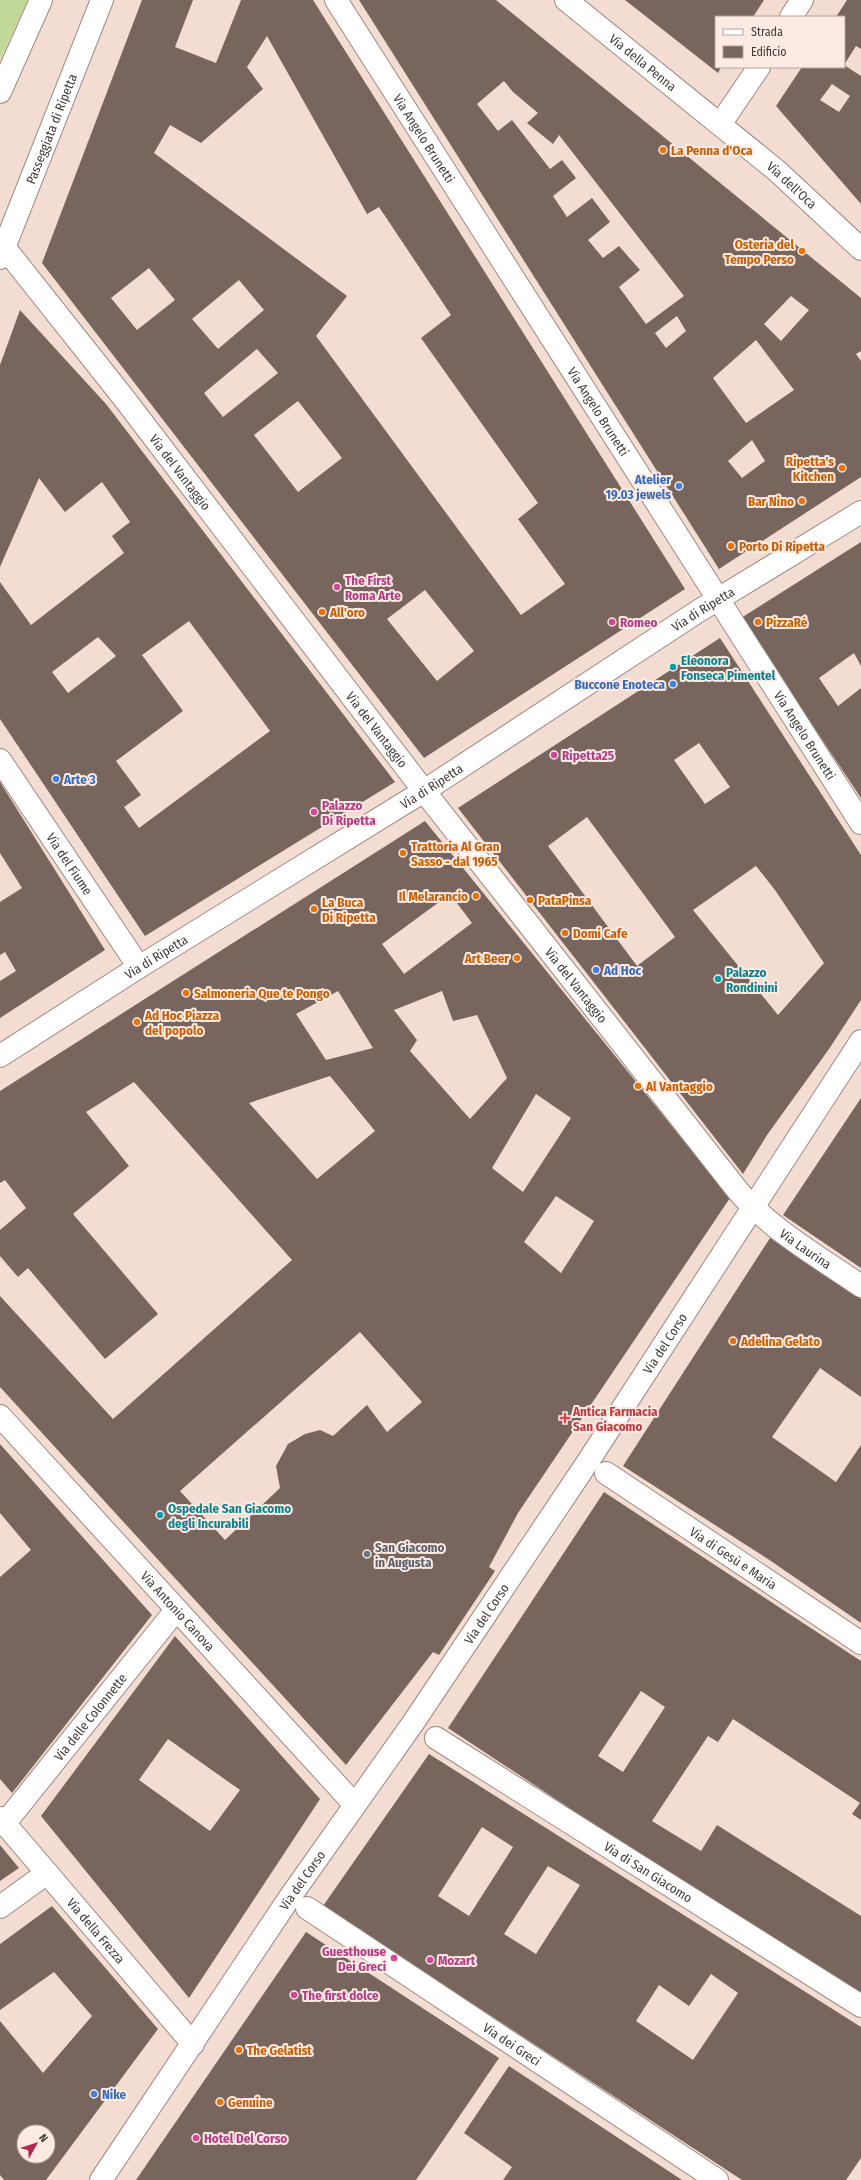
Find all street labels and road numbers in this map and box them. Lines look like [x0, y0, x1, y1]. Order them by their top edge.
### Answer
street label: Via della Penna [606, 31, 679, 94]
street label: Passeggiata di Ripetta [23, 72, 80, 186]
street label: Via Angelo Brunetti [390, 91, 458, 186]
street label: Via dell'Oca [764, 159, 819, 212]
street label: Via Angelo Brunetti [564, 365, 632, 459]
street label: Via del Vantaggio [146, 432, 214, 513]
street label: Via di Ripetta [669, 584, 737, 635]
street label: Via Angelo Brunetti [771, 688, 838, 783]
street label: Via del Vantaggio [343, 689, 410, 771]
street label: Via di Ripetta [398, 761, 466, 812]
street label: Via del Fiume [43, 830, 95, 898]
street label: Via di Ripetta [122, 932, 190, 982]
street label: Via del Vantaggio [542, 945, 610, 1026]
street label: Via Laurina [777, 1226, 834, 1272]
street label: Via del Corso [640, 1310, 690, 1377]
street label: Via di Gesù e Maria [687, 1524, 779, 1593]
street label: Via Antonio Canova [138, 1568, 218, 1654]
street label: Via del Corso [461, 1581, 512, 1647]
street label: Via delle Colonnette [51, 1671, 130, 1764]
street label: Via di San Giacomo [601, 1839, 695, 1906]
street label: Via del Corso [276, 1848, 329, 1913]
street label: Via della Frezza [64, 1895, 128, 1967]
street label: Via dei Greci [480, 2020, 543, 2069]

